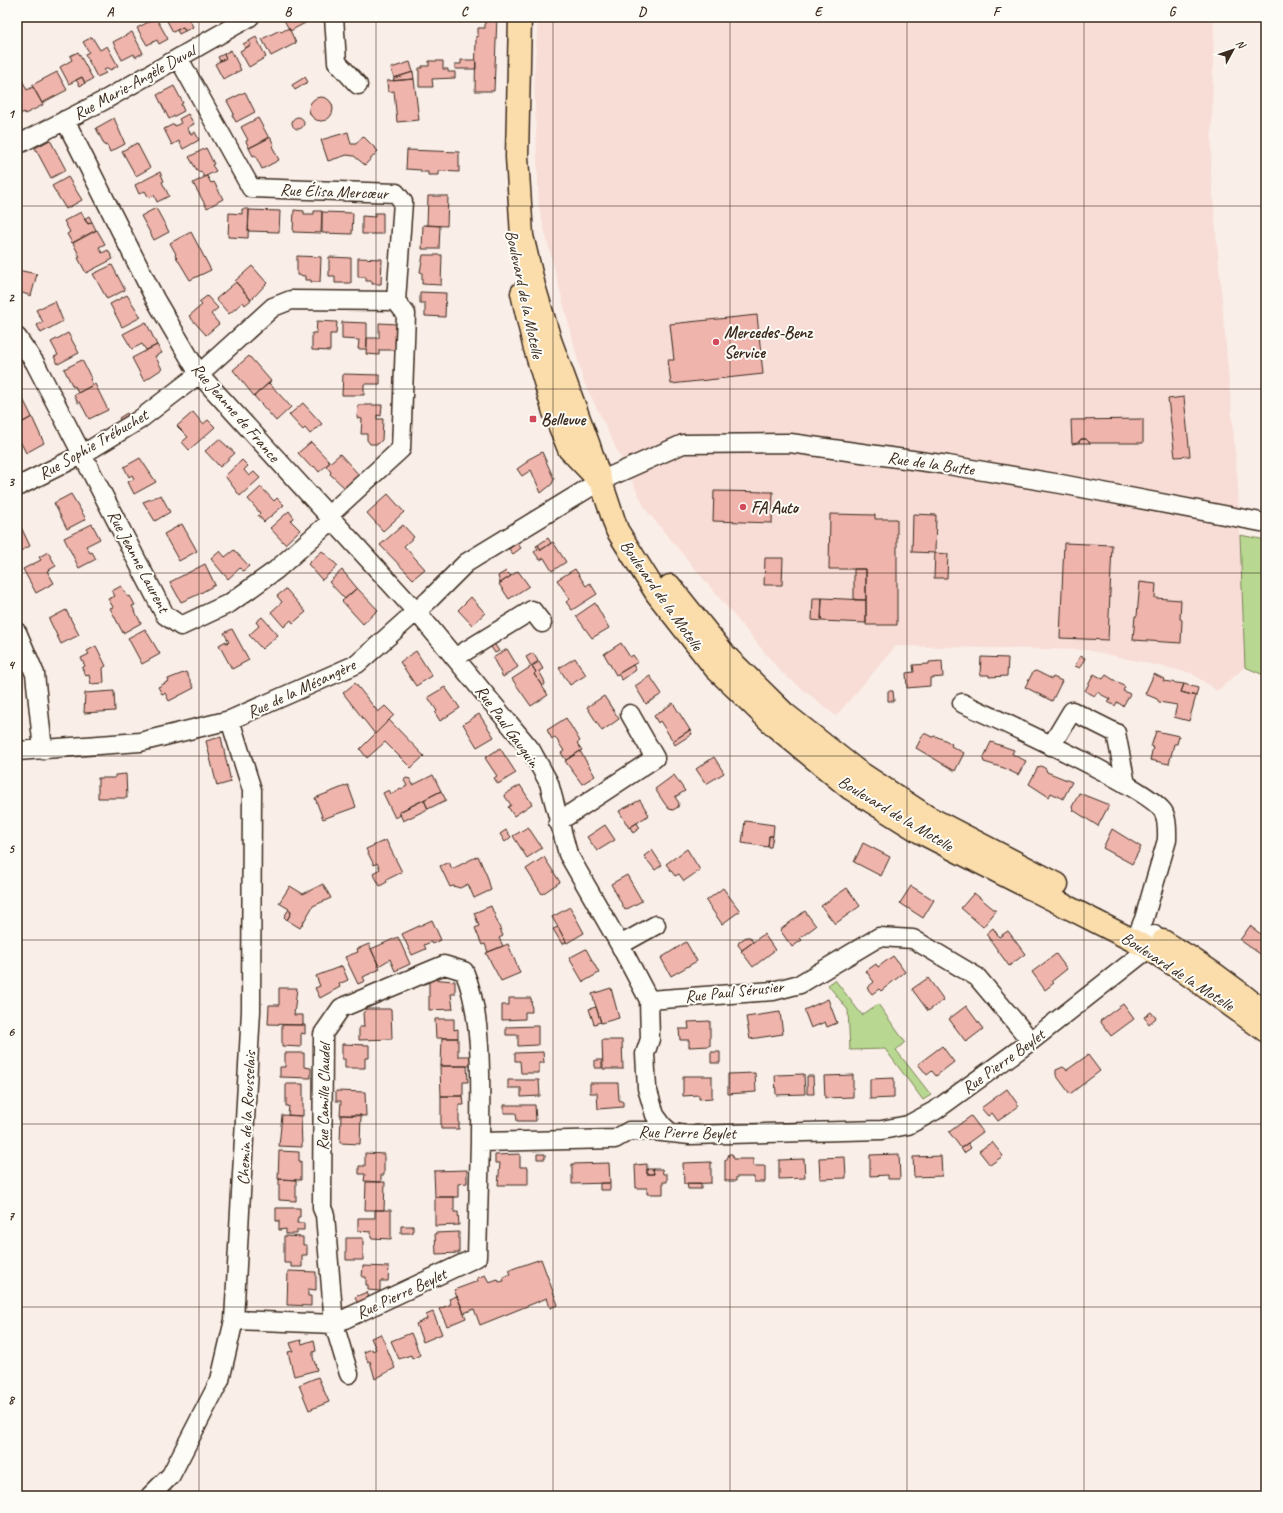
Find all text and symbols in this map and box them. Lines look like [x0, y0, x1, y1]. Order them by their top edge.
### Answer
text: A [107, 4, 115, 20]
text: B [285, 4, 293, 20]
text: C [461, 4, 469, 20]
text: D [638, 4, 647, 20]
text: E [815, 4, 824, 20]
text: F [993, 4, 1002, 20]
text: G [1169, 4, 1177, 20]
north arrow [1213, 30, 1253, 70]
text: N [1233, 36, 1250, 52]
street label: Rue Marie-Angèle Duval [70, 39, 201, 125]
text: 1 [8, 106, 16, 122]
street label: Rue Élisa Mercœur [280, 178, 390, 204]
street label: Boulevard de la Motelle [501, 228, 549, 362]
text: 2 [8, 290, 15, 306]
place label: Mercedes-Benz Service [724, 322, 813, 363]
marker: Mercedes-Benz Service [711, 337, 721, 347]
street label: Rue Jeanne de France [187, 358, 285, 467]
street label: Rue Sophie Trébuchet [35, 403, 154, 484]
place label: Bellevue [541, 409, 587, 430]
marker: Bellevue [528, 414, 538, 424]
street label: Rue de la Butte [886, 447, 977, 480]
text: 3 [8, 474, 15, 490]
place label: FA Auto [751, 497, 800, 518]
marker: FA Auto [738, 502, 748, 512]
street label: Rue Jeanne Laurent [103, 506, 175, 618]
street label: Boulevard de la Motelle [616, 536, 708, 656]
street label: Rue de la Mésangère [244, 654, 360, 723]
text: 4 [8, 657, 16, 673]
street label: Rue Paul Gauguin [471, 681, 545, 773]
street label: Boulevard de la Motelle [834, 771, 958, 857]
text: 5 [8, 841, 15, 857]
street label: Boulevard de la Motelle [1117, 927, 1239, 1017]
street label: Rue Paul Sérusier [684, 976, 786, 1007]
street label: Rue Pierre Beylet [958, 1023, 1051, 1099]
text: 6 [8, 1024, 15, 1040]
street label: Rue Camille Claudel [312, 1040, 335, 1151]
street label: Chemin de la Rousselais [232, 1048, 261, 1186]
street label: Rue Pierre Beylet [638, 1121, 738, 1144]
text: 7 [8, 1208, 15, 1224]
street label: Rue Pierre Beylet [353, 1262, 452, 1324]
text: 8 [8, 1392, 16, 1408]

